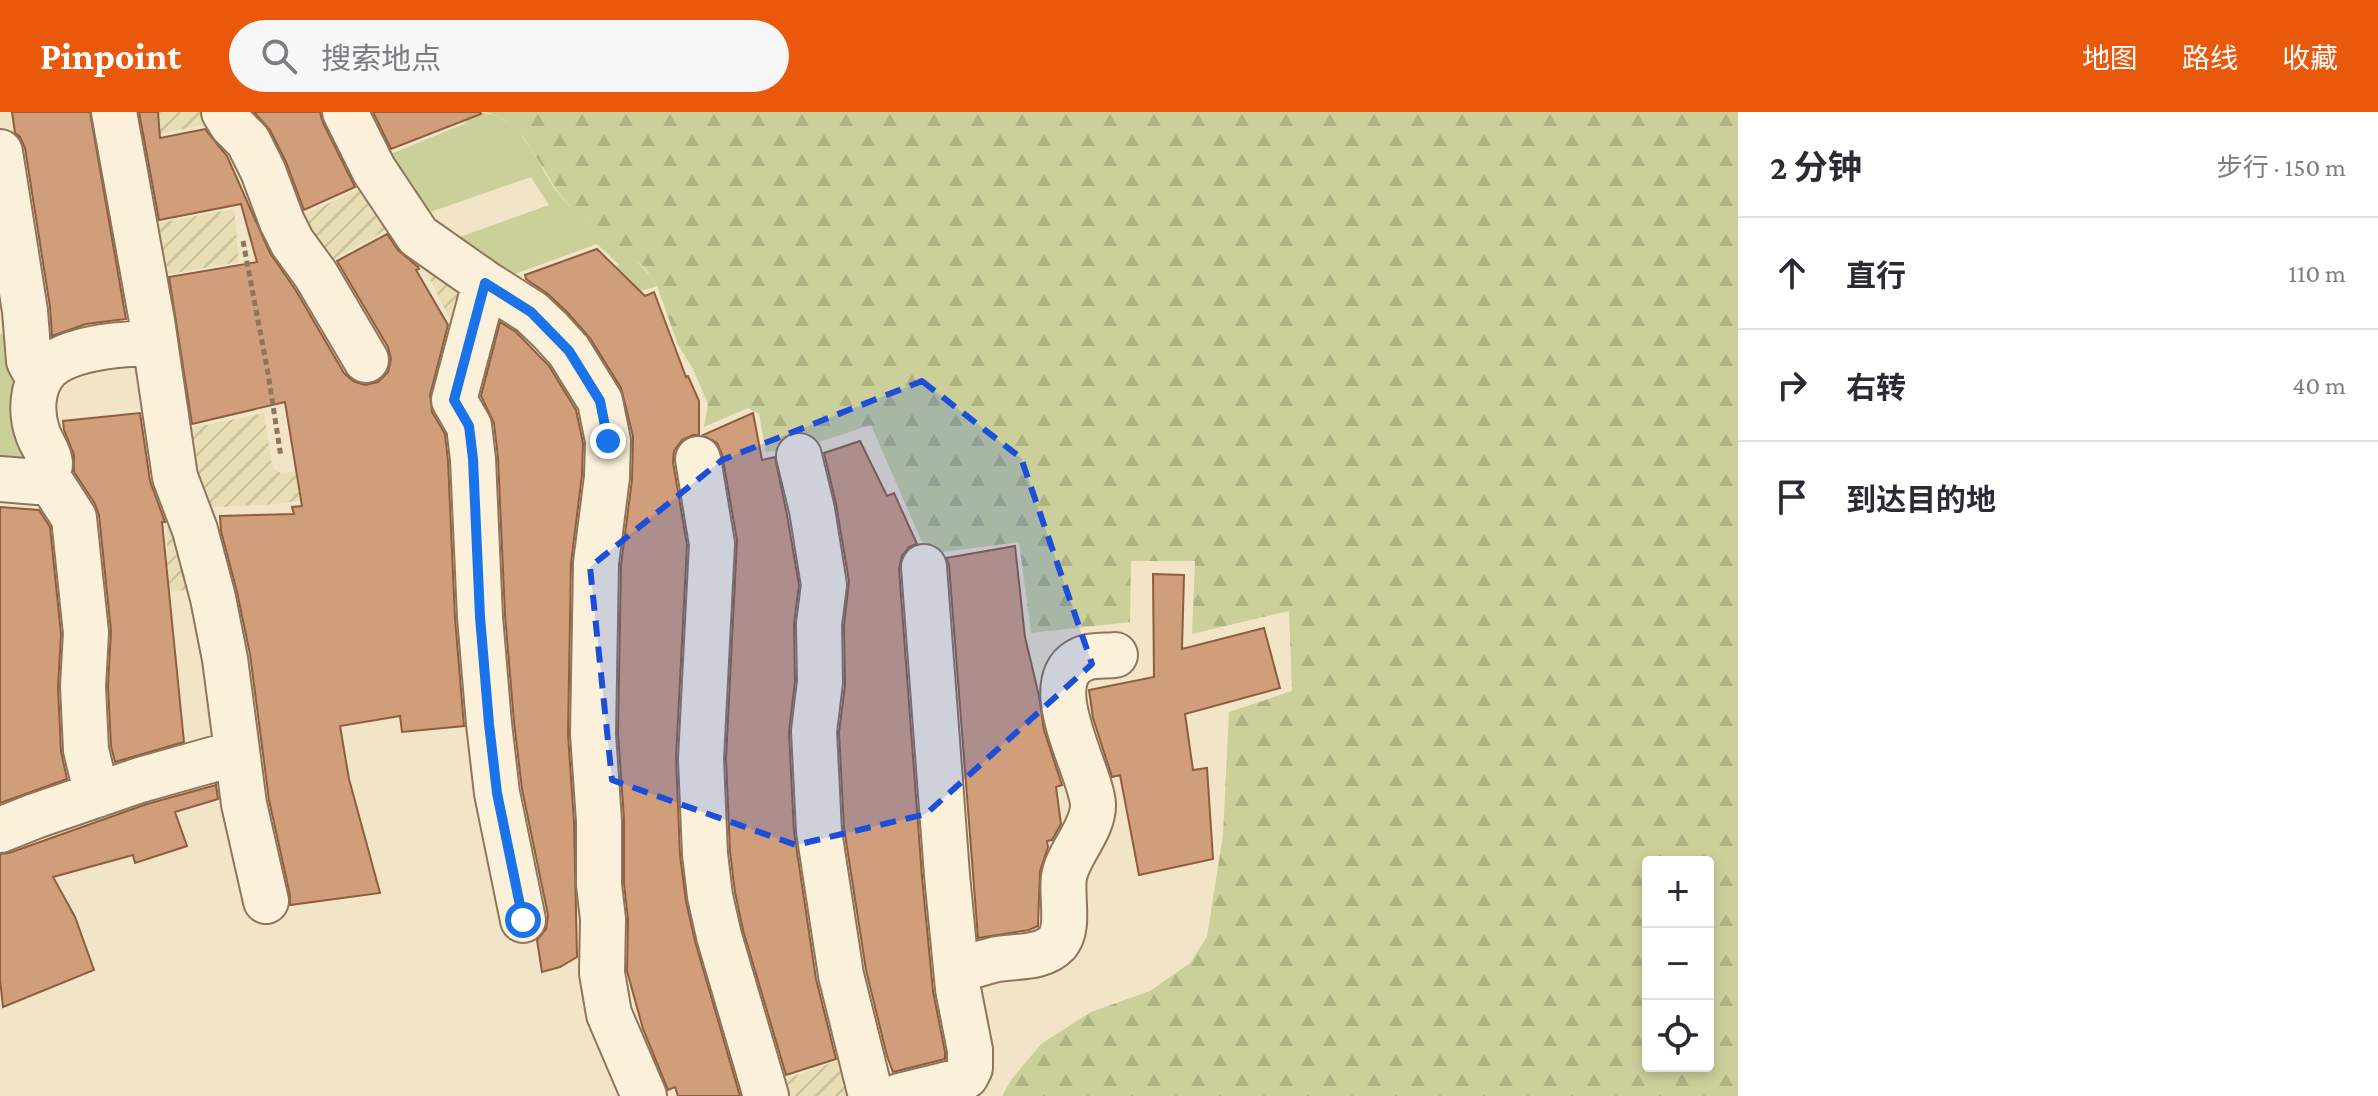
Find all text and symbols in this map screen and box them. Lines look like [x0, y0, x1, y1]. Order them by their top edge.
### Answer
search box [229, 20, 789, 92]
icon: search [257, 34, 301, 78]
text: Pinpoint [40, 35, 181, 77]
text: 搜索地点 [321, 42, 441, 75]
text: 地图 [2082, 43, 2138, 74]
text: 路线 [2182, 43, 2238, 74]
text: 收藏 [2282, 43, 2338, 74]
text: 2 分钟 [1770, 149, 1862, 186]
text: 步行 · 150 m [2217, 153, 2346, 182]
icon: ahead [1770, 251, 1814, 295]
text: 直行 [1846, 259, 1906, 292]
text: 110 m [2288, 259, 2346, 288]
icon: right [1770, 363, 1814, 407]
text: 右转 [1846, 371, 1906, 404]
text: 40 m [2292, 371, 2346, 400]
route end [590, 423, 626, 459]
icon: arrive [1770, 475, 1814, 519]
text: 到达目的地 [1846, 483, 1996, 516]
map controls [1642, 856, 1714, 1072]
button: + [1642, 856, 1714, 928]
route start [505, 902, 541, 938]
button: − [1642, 928, 1714, 1000]
button: locate [1642, 1000, 1714, 1072]

